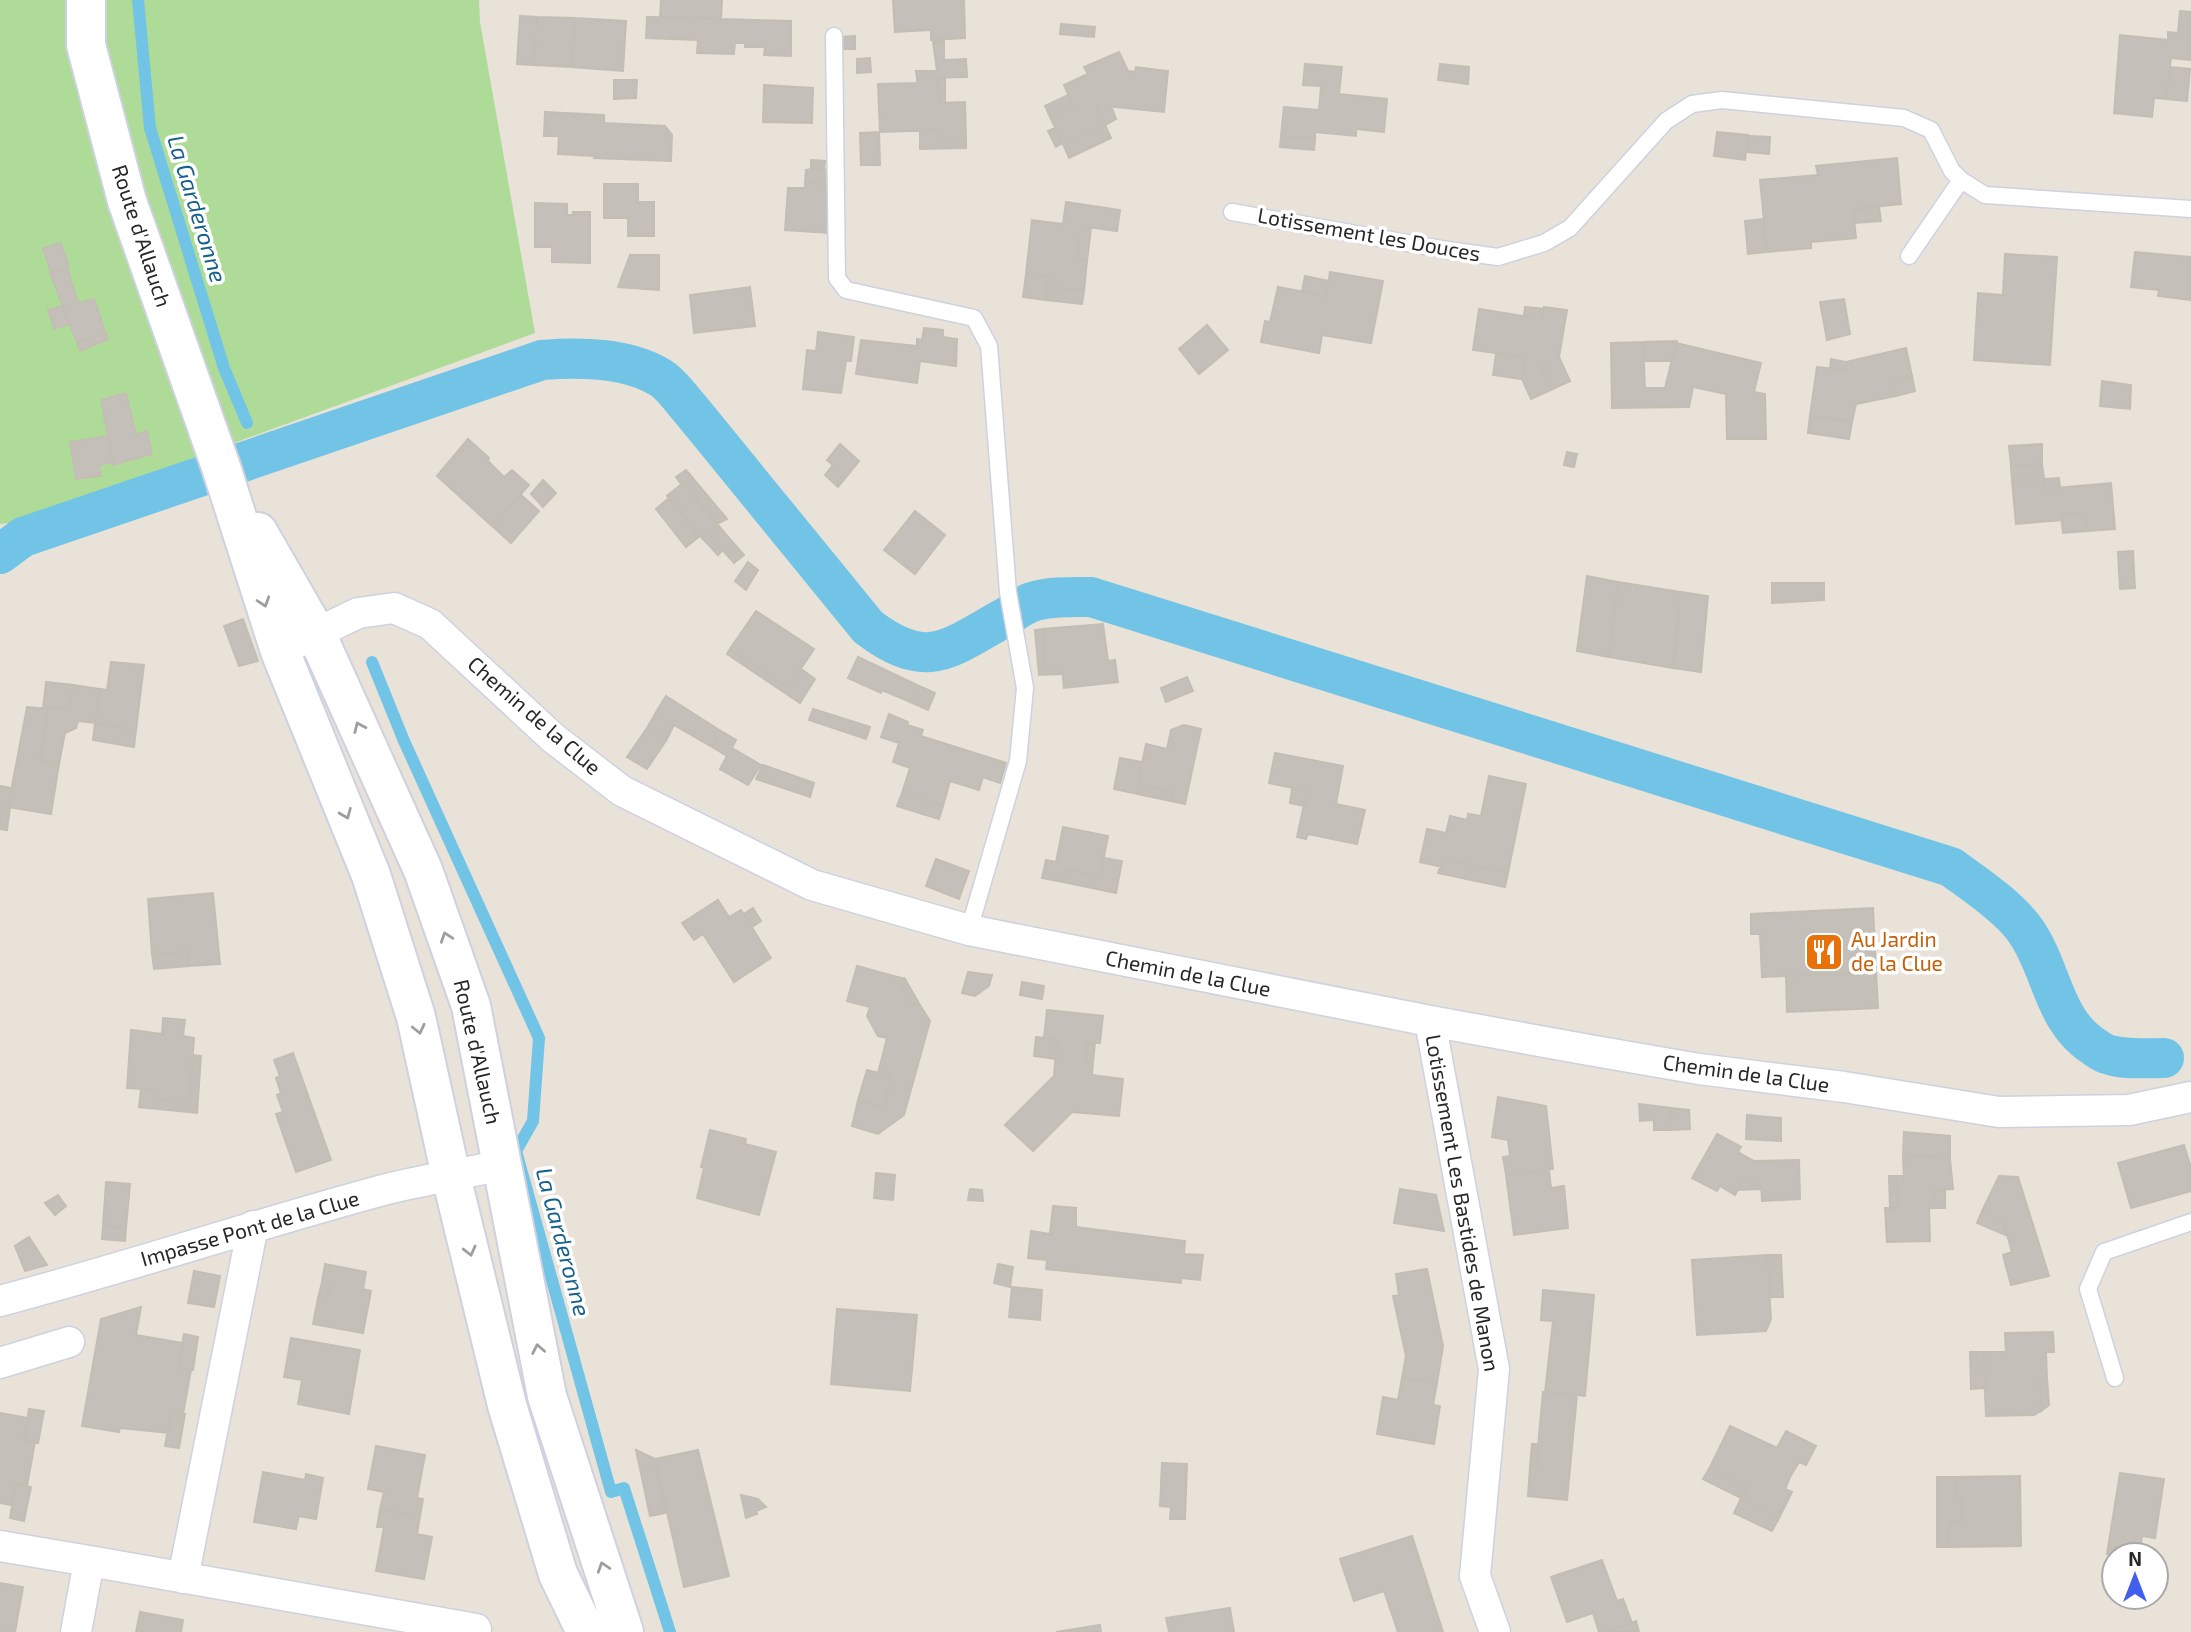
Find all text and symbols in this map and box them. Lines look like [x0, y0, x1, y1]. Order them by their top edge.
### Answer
water label: La Garderonne [162, 132, 234, 286]
street label: Route d'Allauch [108, 161, 177, 310]
street label: Lotissement les Douces [1256, 202, 1483, 265]
one-way arrow [256, 595, 270, 608]
street label: Chemin de la Clue [463, 650, 607, 779]
one-way arrow [353, 722, 367, 734]
one-way arrow [338, 807, 352, 819]
place label: Au Jardin de la Clue [1851, 926, 1943, 975]
one-way arrow [440, 931, 454, 943]
restaurant icon: Au Jardin de la Clue [1803, 931, 1845, 973]
street label: Chemin de la Clue [1104, 944, 1273, 1001]
street label: Route d'Allauch [450, 977, 507, 1127]
one-way arrow [411, 1023, 425, 1035]
street label: Lotissement Les Bastides de Manon [1421, 1032, 1505, 1373]
street label: Chemin de la Clue [1661, 1048, 1831, 1097]
water label: La Garderonne [531, 1164, 597, 1319]
street label: Impasse Pont de la Clue [138, 1184, 362, 1271]
one-way arrow [462, 1245, 476, 1257]
one-way arrow [531, 1343, 546, 1355]
north arrow [2100, 1541, 2170, 1611]
text: N [2128, 1547, 2142, 1570]
one-way arrow [597, 1561, 611, 1574]

